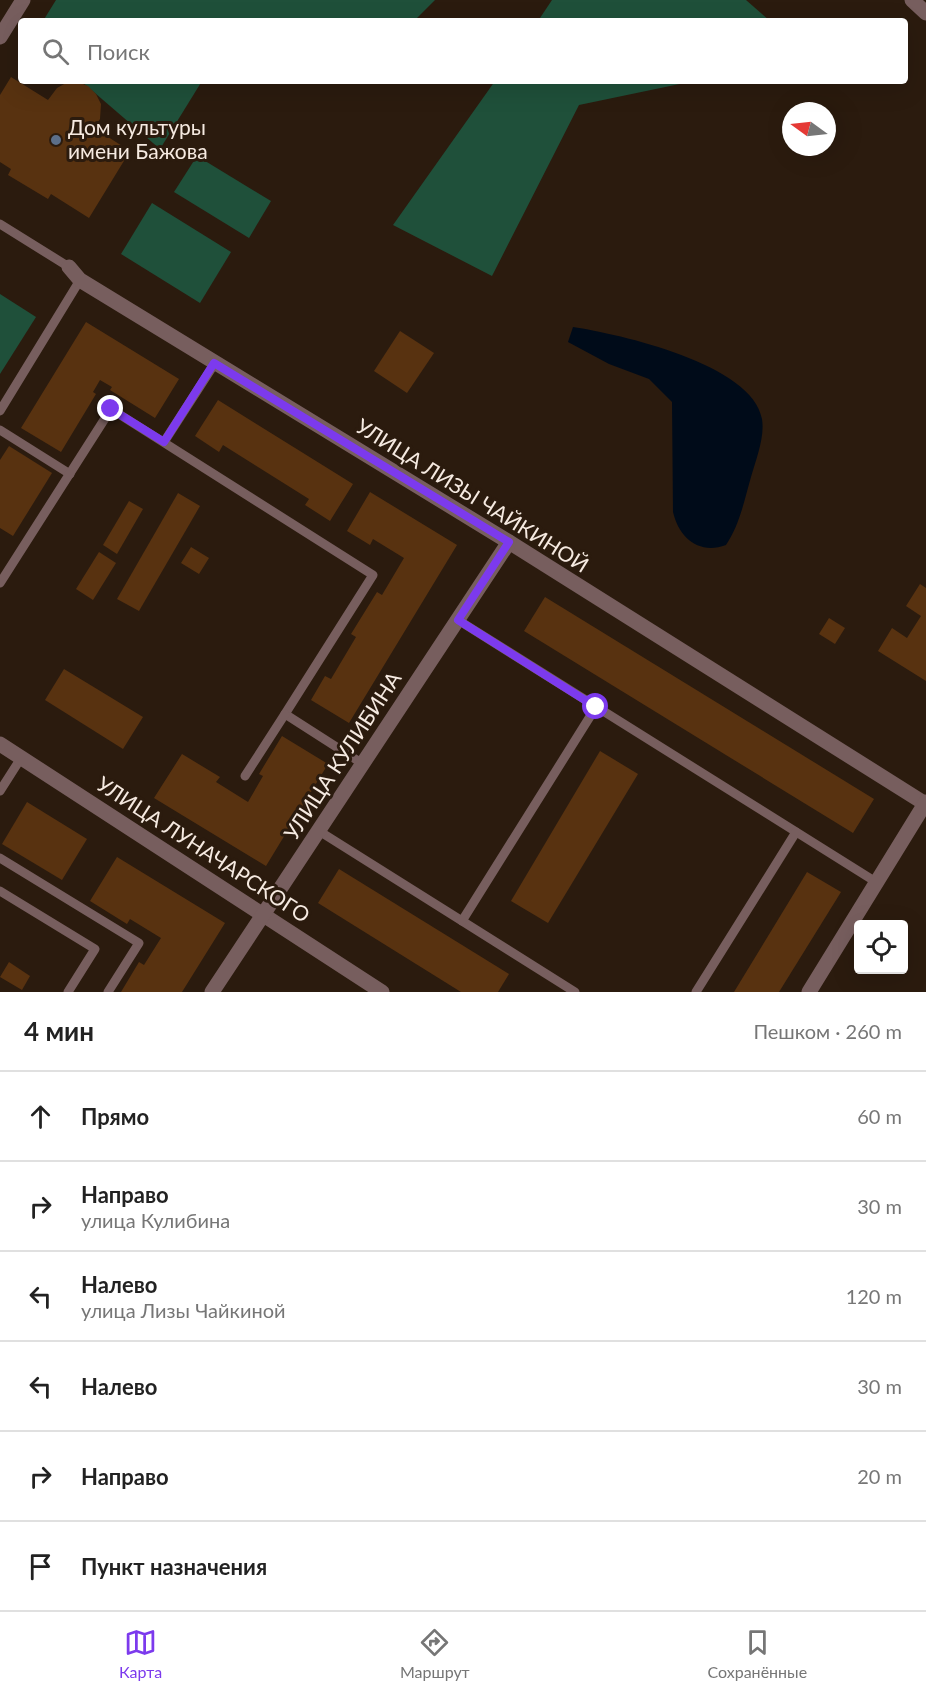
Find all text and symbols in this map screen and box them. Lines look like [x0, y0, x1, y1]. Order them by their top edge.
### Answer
search box [18, 18, 908, 84]
icon: search [39, 35, 72, 68]
text: Поиск [87, 38, 150, 65]
north arrow [782, 102, 836, 156]
place label: Дом культуры имени Бажова [68, 114, 208, 163]
marker: Дом культуры имени Бажова [49, 133, 63, 147]
route end [97, 395, 123, 421]
street label: УЛИЦА ЛИЗЫ ЧАЙКИНОЙ [352, 413, 594, 577]
street label: УЛИЦА КУЛИБИНА [278, 666, 406, 844]
route start [582, 693, 608, 719]
street label: УЛИЦА ЛУНАЧАРСКОГО [93, 770, 315, 927]
map controls [854, 920, 908, 974]
button: locate [854, 920, 908, 974]
text: 4 мин [24, 1015, 94, 1047]
text: Пешком · 260 m [753, 1019, 902, 1043]
icon: ahead [24, 1100, 57, 1133]
text: Прямо [81, 1103, 149, 1130]
text: 60 m [857, 1104, 902, 1128]
text: Направо [81, 1181, 169, 1208]
icon: right [24, 1190, 57, 1223]
text: 30 m [857, 1194, 902, 1218]
text: улица Кулибина [81, 1208, 230, 1232]
text: Налево [81, 1271, 157, 1298]
icon: left [24, 1280, 57, 1313]
text: 120 m [846, 1284, 902, 1308]
text: улица Лизы Чайкиной [81, 1298, 286, 1322]
icon: left [24, 1370, 57, 1403]
text: Налево [81, 1373, 157, 1400]
text: 30 m [857, 1374, 902, 1398]
icon: right [24, 1460, 57, 1493]
text: Направо [81, 1463, 169, 1490]
text: 20 m [857, 1464, 902, 1488]
icon: arrive [24, 1550, 57, 1583]
text: Пункт назначения [81, 1553, 267, 1580]
tab: Карта [119, 1626, 162, 1681]
tab: Маршрут [400, 1626, 470, 1681]
tab: Сохранённые [708, 1626, 807, 1681]

